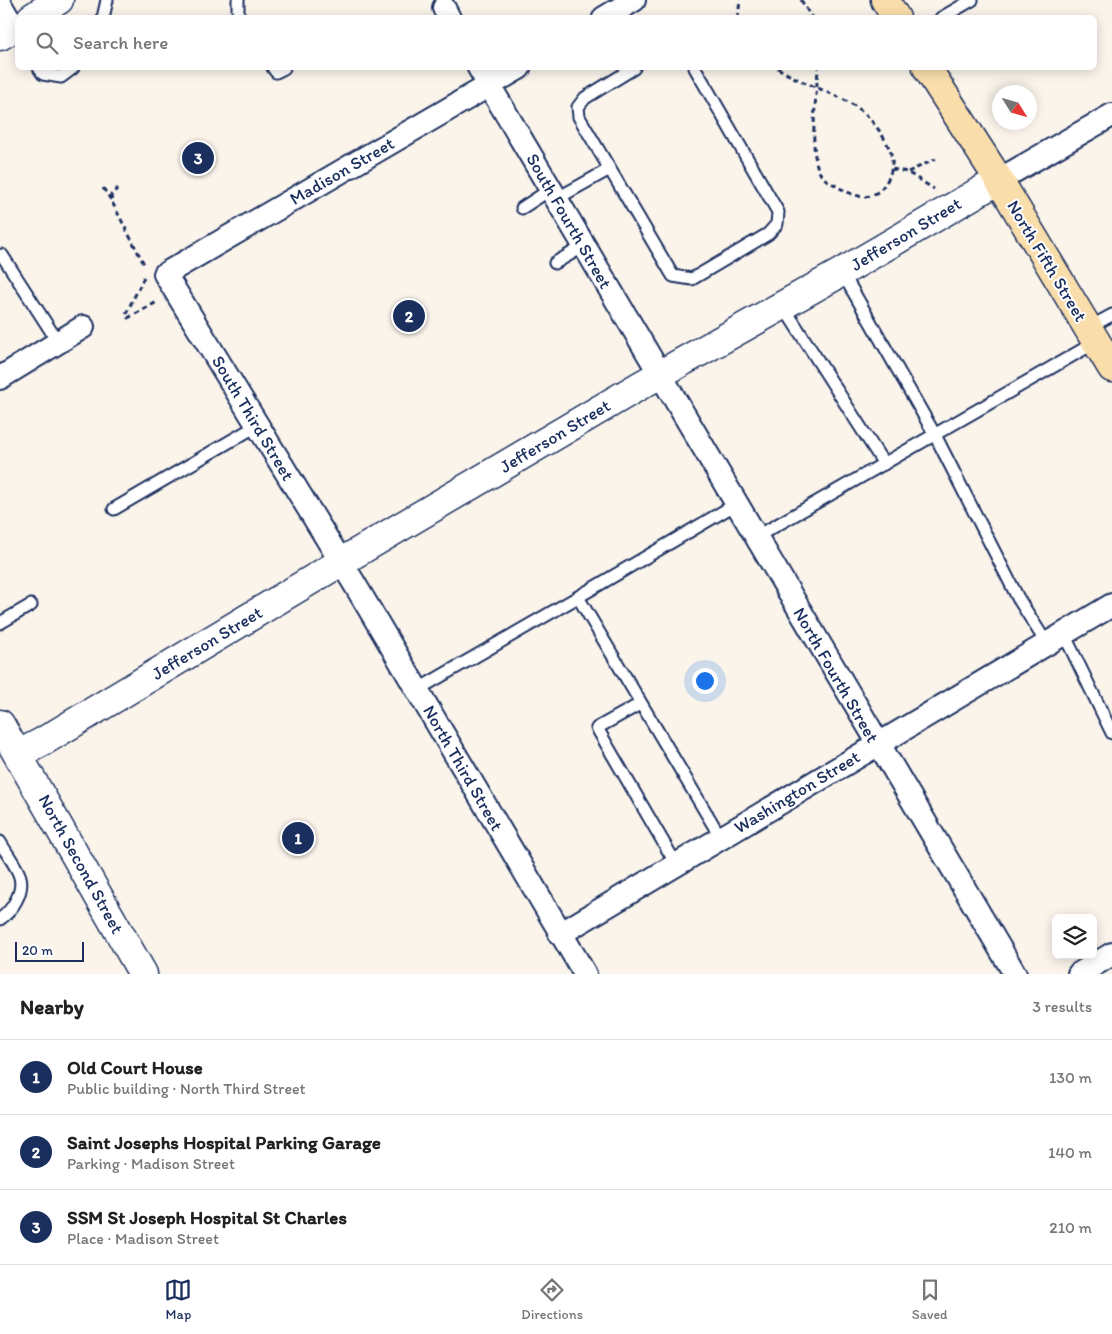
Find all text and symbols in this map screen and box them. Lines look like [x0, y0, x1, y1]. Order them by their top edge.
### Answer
search box [15, 15, 1097, 70]
icon: search [33, 29, 61, 57]
text: Search here [73, 31, 168, 54]
north arrow [992, 85, 1037, 130]
street label: Madison Street [286, 132, 398, 210]
pin: 3 [182, 139, 214, 177]
street label: South Fourth Street [521, 149, 617, 293]
street label: Jefferson Street [847, 192, 966, 276]
street label: North Fifth Street [1002, 196, 1092, 326]
pin: 2 [393, 297, 425, 335]
street label: South Third Street [207, 351, 299, 485]
street label: Jefferson Street [496, 394, 615, 478]
street label: Jefferson Street [148, 601, 267, 685]
street label: North Fourth Street [788, 603, 884, 747]
your location [692, 668, 718, 694]
street label: North Third Street [418, 701, 508, 835]
street label: Washington Street [730, 746, 864, 838]
street label: North Second Street [34, 790, 129, 938]
pin: 1 [282, 819, 314, 857]
map controls [1052, 914, 1097, 959]
button: layers [1052, 914, 1097, 959]
scale bar [15, 939, 84, 962]
text: 20 m [22, 942, 53, 959]
text: Nearby [20, 994, 84, 1019]
text: 3 results [1032, 997, 1092, 1016]
text: Old Court House [67, 1056, 203, 1079]
text: 1 [32, 1068, 40, 1087]
text: 130 m [1049, 1068, 1092, 1087]
text: Public building · North Third Street [67, 1079, 306, 1098]
text: Saint Josephs Hospital Parking Garage [67, 1131, 381, 1154]
text: 2 [32, 1143, 40, 1162]
text: 140 m [1048, 1143, 1092, 1162]
text: Parking · Madison Street [67, 1154, 235, 1173]
text: SSM St Joseph Hospital St Charles [67, 1206, 347, 1229]
text: 3 [32, 1218, 40, 1237]
text: 210 m [1049, 1218, 1092, 1237]
text: Place · Madison Street [67, 1229, 219, 1248]
tab: Map [164, 1276, 192, 1323]
tab: Directions [521, 1276, 583, 1323]
tab: Saved [912, 1276, 948, 1323]

